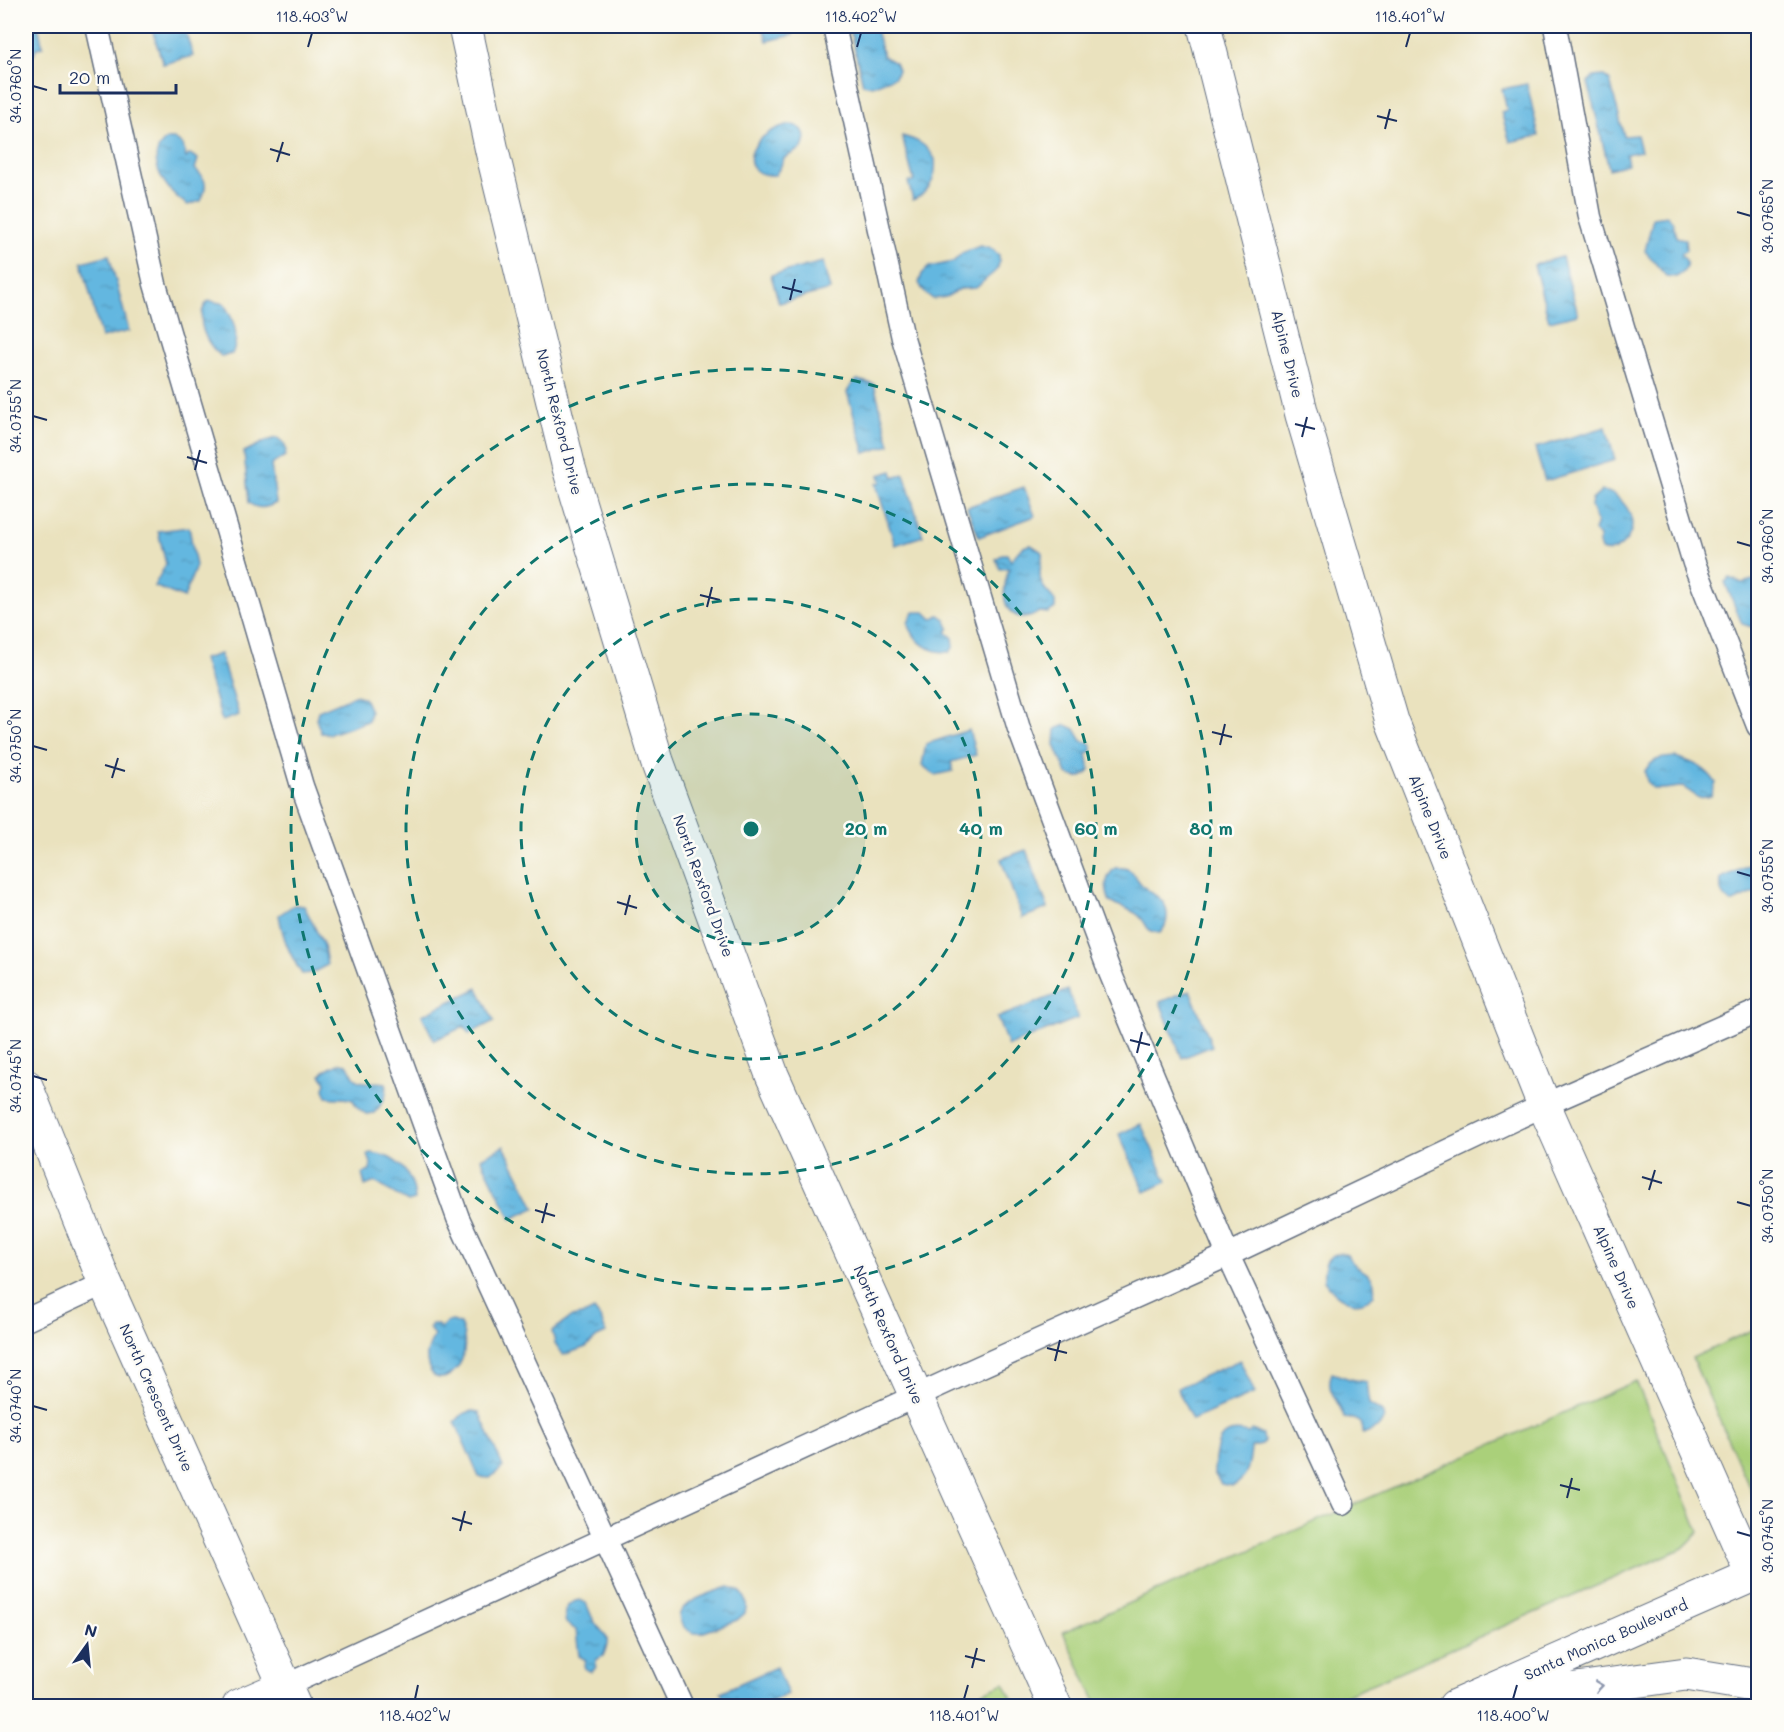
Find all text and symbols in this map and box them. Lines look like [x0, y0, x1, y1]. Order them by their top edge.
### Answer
text: 118.403°W [276, 6, 348, 26]
text: 118.402°W [825, 6, 897, 26]
text: 118.401°W [1375, 6, 1445, 26]
text: 34.0760°N [5, 49, 25, 123]
scale bar [60, 57, 176, 95]
text: 20 m [69, 65, 110, 89]
text: 34.0765°N [1757, 179, 1777, 253]
street label: Alpine Drive [1267, 308, 1309, 400]
street label: North Rexford Drive [532, 347, 588, 497]
text: 34.0755°N [5, 379, 25, 453]
text: 34.0760°N [1757, 509, 1777, 583]
text: 34.0750°N [5, 709, 25, 783]
street label: Alpine Drive [1405, 771, 1457, 862]
street label: North Rexford Drive [669, 812, 739, 960]
text: 20 m [845, 816, 887, 840]
text: 40 m [959, 816, 1003, 840]
text: 60 m [1074, 816, 1118, 840]
text: 80 m [1189, 816, 1233, 840]
centre of rings [741, 819, 761, 839]
text: 34.0755°N [1757, 839, 1777, 913]
text: 34.0745°N [5, 1039, 25, 1113]
text: 34.0750°N [1757, 1169, 1777, 1243]
street label: Alpine Drive [1589, 1221, 1644, 1312]
street label: North Rexford Drive [849, 1262, 929, 1407]
street label: North Crescent Drive [115, 1321, 199, 1475]
text: 34.0740°N [5, 1369, 25, 1443]
text: 34.0745°N [1757, 1499, 1777, 1573]
street label: Santa Monica Boulevard [1521, 1594, 1691, 1684]
north arrow [57, 1615, 117, 1675]
text: N [82, 1618, 100, 1642]
one-way arrow [1595, 1680, 1604, 1692]
text: 118.402°W [379, 1705, 451, 1725]
text: 118.401°W [929, 1705, 999, 1725]
text: 118.400°W [1476, 1705, 1550, 1725]

